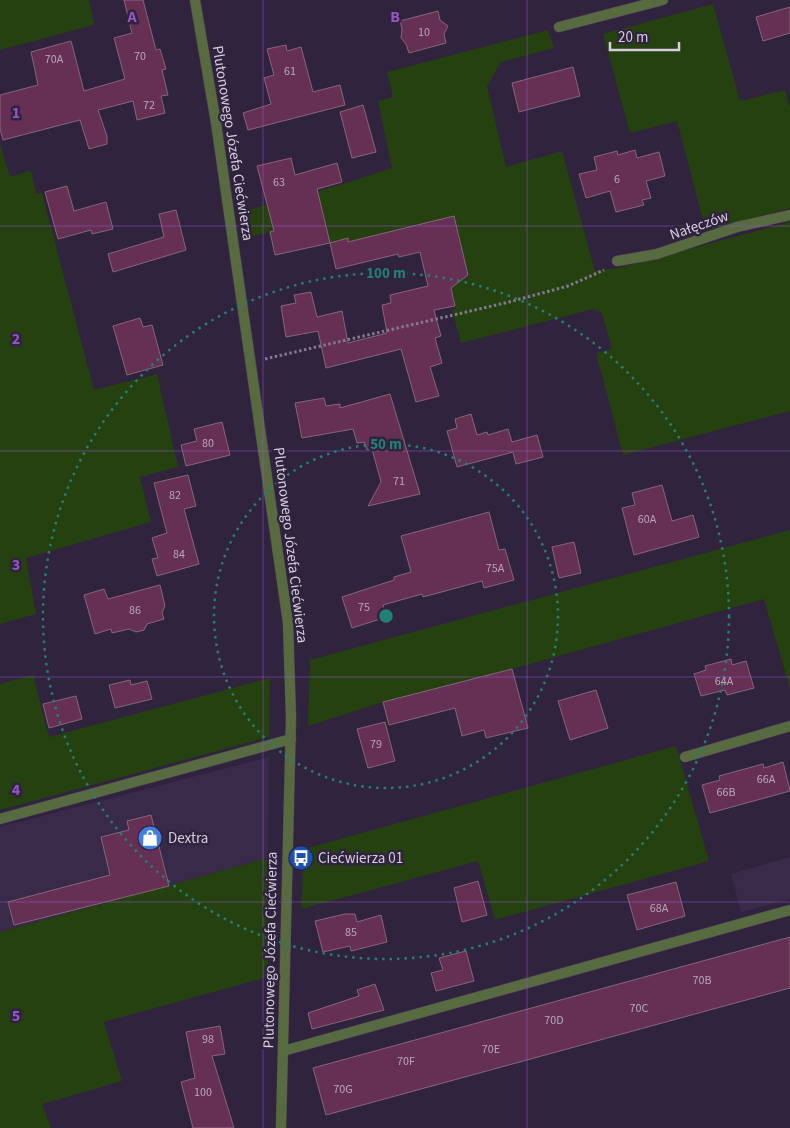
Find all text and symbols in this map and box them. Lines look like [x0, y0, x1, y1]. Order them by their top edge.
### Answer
text: A [126, 6, 137, 28]
text: B [390, 6, 400, 28]
scale bar [610, 20, 679, 52]
house number: 10 [418, 24, 430, 41]
text: 20 m [618, 27, 648, 48]
street label: Plutonowego Józefa Ciećwierza [207, 44, 258, 242]
house number: 70 [134, 48, 146, 65]
house number: 70A [45, 51, 64, 68]
house number: 61 [284, 63, 296, 80]
house number: 72 [143, 97, 155, 114]
text: 1 [12, 102, 20, 124]
house number: 6 [614, 171, 620, 188]
house number: 63 [273, 174, 285, 191]
street label: Nałęczów [667, 206, 732, 245]
text: 100 m [366, 263, 406, 284]
text: 2 [12, 328, 20, 350]
text: 50 m [370, 434, 402, 455]
house number: 80 [202, 435, 214, 452]
street label: Plutonowego Józefa Ciećwierza [268, 446, 313, 644]
house number: 71 [393, 473, 405, 490]
house number: 82 [169, 487, 181, 504]
house number: 60A [638, 511, 657, 528]
house number: 84 [173, 546, 185, 563]
text: 3 [12, 554, 20, 576]
house number: 75A [486, 560, 505, 577]
house number: 75 [358, 599, 370, 616]
house number: 86 [129, 602, 141, 619]
centre of rings [377, 607, 395, 625]
house number: 64A [715, 673, 734, 690]
house number: 79 [370, 736, 382, 753]
house number: 66A [757, 771, 776, 788]
text: 4 [12, 779, 21, 801]
house number: 66B [717, 784, 735, 801]
shop icon: Dextra [137, 825, 163, 851]
place label: Dextra [168, 828, 208, 849]
bus stop icon: Ciećwierza 01 [288, 845, 314, 871]
place label: Ciećwierza 01 [318, 848, 403, 869]
street label: Plutonowego Józefa Ciećwierza [258, 851, 283, 1049]
house number: 68A [650, 900, 669, 917]
house number: 85 [345, 924, 357, 941]
house number: 70B [693, 972, 711, 989]
house number: 70C [630, 1000, 649, 1017]
text: 5 [12, 1005, 20, 1027]
house number: 70D [544, 1012, 564, 1029]
house number: 98 [202, 1031, 214, 1048]
house number: 70E [482, 1041, 500, 1058]
house number: 70F [397, 1053, 415, 1070]
house number: 70G [333, 1081, 353, 1098]
house number: 100 [194, 1084, 212, 1101]

